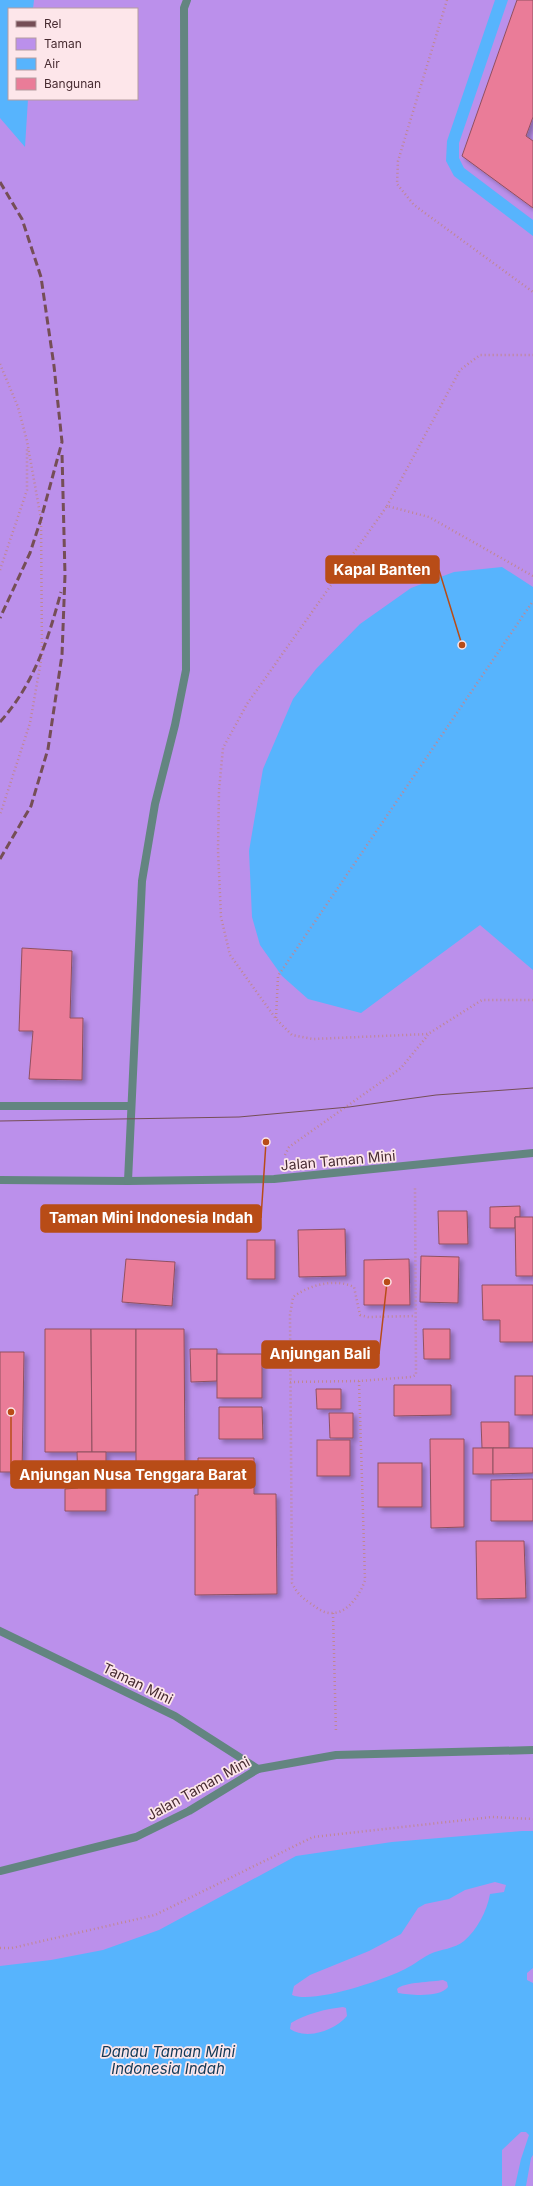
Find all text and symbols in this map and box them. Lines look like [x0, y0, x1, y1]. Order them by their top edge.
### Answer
legend [8, 8, 138, 100]
text: Rel [44, 16, 61, 31]
text: Taman [44, 36, 82, 51]
text: Air [44, 56, 60, 71]
text: Bangunan [44, 76, 101, 91]
callout: Kapal Banten [326, 556, 439, 583]
text: Kapal Banten [333, 560, 431, 579]
street label: Jalan Taman Mini [280, 1147, 396, 1173]
callout: Taman Mini Indonesia Indah [41, 1205, 261, 1232]
text: Taman Mini Indonesia Indah [49, 1208, 253, 1227]
callout: Anjungan Bali [262, 1341, 379, 1368]
text: Anjungan Bali [269, 1344, 371, 1363]
callout: Anjungan Nusa Tenggara Barat [11, 1461, 255, 1488]
text: Anjungan Nusa Tenggara Barat [19, 1465, 247, 1484]
street label: Taman Mini [100, 1659, 176, 1707]
street label: Jalan Taman Mini [143, 1753, 253, 1823]
water label: Danau Taman Mini Indonesia Indah [101, 2042, 235, 2078]

